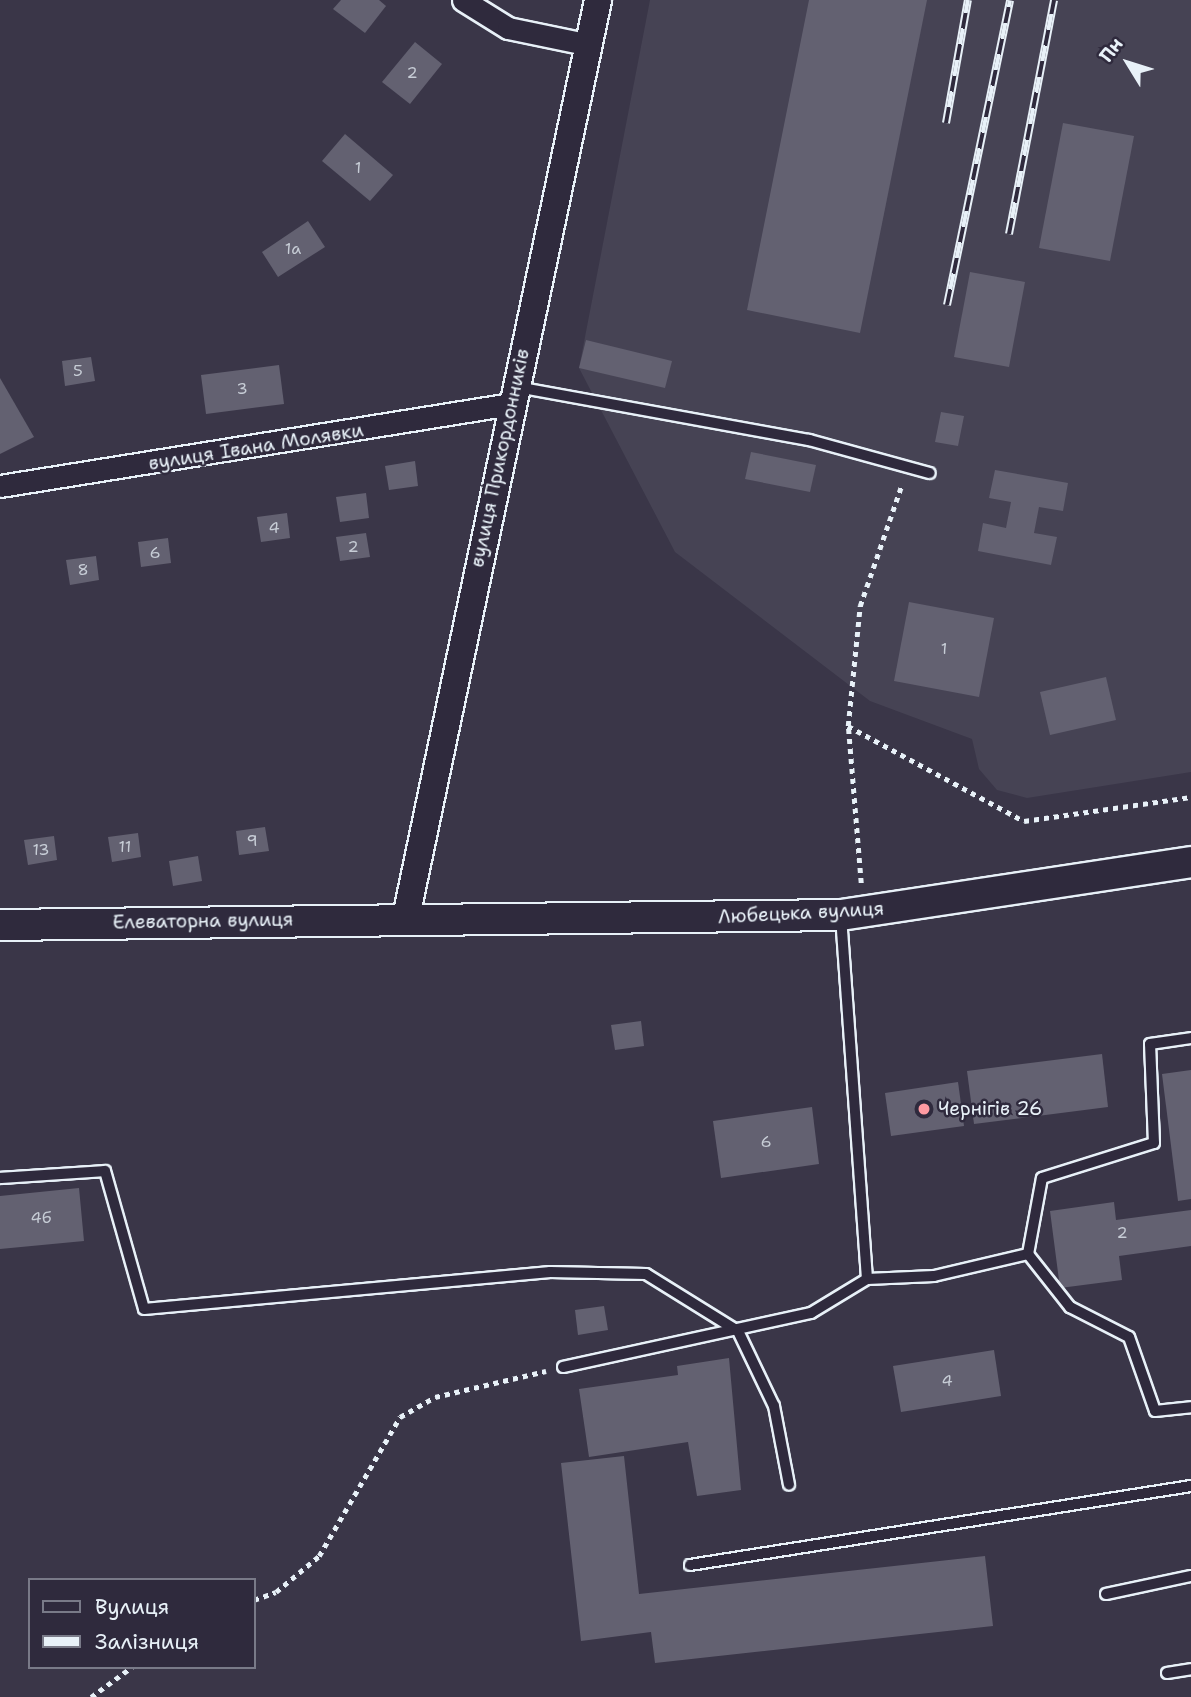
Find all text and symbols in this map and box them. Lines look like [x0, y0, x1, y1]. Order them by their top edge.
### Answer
north arrow [1093, 28, 1163, 98]
text: Пн [1093, 32, 1129, 67]
house number: 2 [406, 63, 418, 83]
house number: 1 [355, 158, 361, 178]
house number: 1а [285, 239, 301, 259]
street label: вулиця Прикордонників [466, 347, 534, 569]
house number: 5 [73, 361, 83, 381]
house number: 3 [236, 379, 248, 399]
street label: вулиця Івана Молявки [147, 419, 365, 475]
house number: 4 [268, 518, 280, 538]
house number: 2 [347, 537, 359, 557]
house number: 6 [149, 543, 161, 563]
house number: 8 [77, 560, 89, 580]
house number: 1 [941, 639, 947, 659]
house number: 9 [246, 831, 258, 851]
house number: 11 [119, 837, 131, 857]
house number: 13 [32, 840, 50, 860]
street label: Любецька вулиця [717, 897, 885, 929]
street label: Елеваторна вулиця [112, 908, 294, 934]
place label: Чернігів 26 [938, 1098, 1042, 1120]
marker: Чернігів 26 [916, 1101, 932, 1117]
house number: 6 [760, 1132, 772, 1152]
house number: 4б [31, 1208, 51, 1228]
house number: 2 [1116, 1223, 1128, 1243]
house number: 4 [941, 1371, 953, 1391]
legend [28, 1578, 256, 1669]
text: Вулиця [95, 1593, 169, 1621]
text: Залізниця [95, 1628, 199, 1656]

